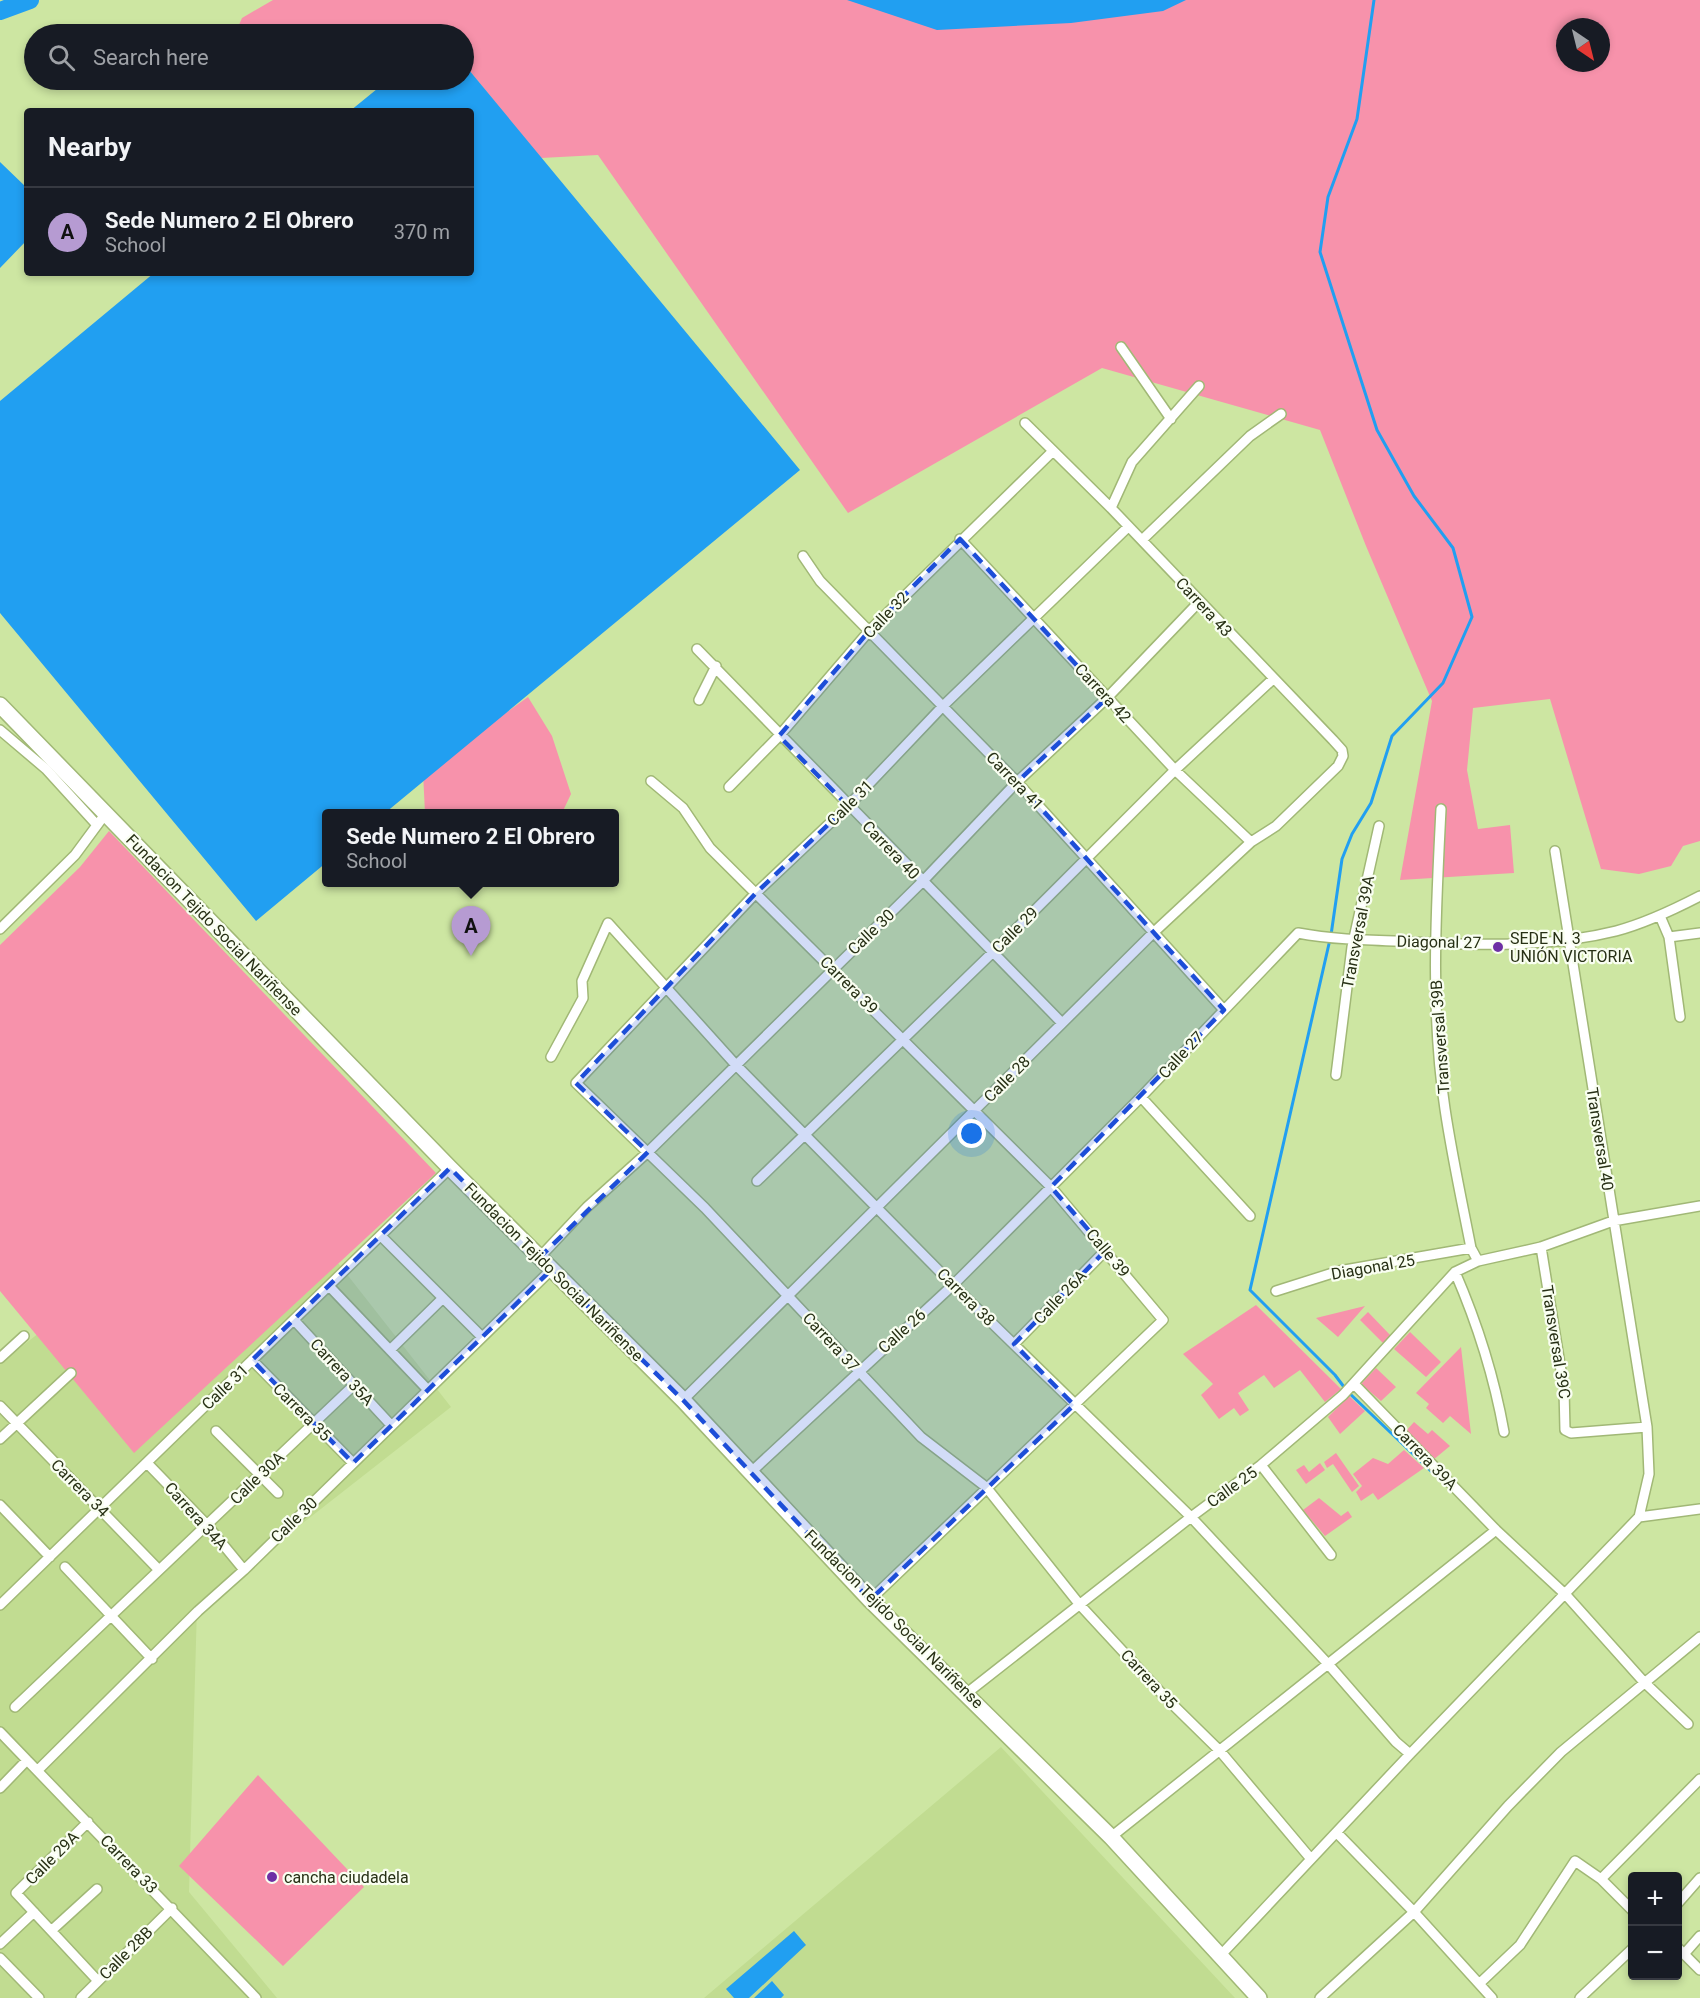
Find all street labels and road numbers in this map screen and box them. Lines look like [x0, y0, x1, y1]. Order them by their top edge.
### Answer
street label: Carrera 43 [1172, 573, 1236, 641]
street label: Calle 32 [859, 588, 913, 642]
street label: Carrera 42 [1071, 659, 1135, 727]
street label: Carrera 41 [982, 748, 1048, 814]
street label: Calle 31 [823, 776, 877, 830]
street label: Carrera 40 [858, 817, 924, 883]
street label: Fundacion Tejido Social Nariñense [122, 830, 306, 1020]
street label: Transversal 39A [1338, 873, 1378, 990]
street label: Calle 29 [988, 903, 1042, 957]
street label: Calle 30 [844, 905, 898, 959]
street label: Diagonal 27 [1397, 932, 1481, 952]
street label: Carrera 39 [816, 952, 882, 1018]
street label: Transversal 39B [1427, 979, 1453, 1095]
street label: Calle 27 [1154, 1028, 1208, 1082]
street label: Calle 28 [980, 1052, 1034, 1106]
street label: Transversal 40 [1582, 1086, 1618, 1192]
street label: Fundacion Tejido Social Nariñense [461, 1179, 647, 1365]
street label: Calle 39 [1082, 1225, 1134, 1281]
street label: Diagonal 25 [1330, 1250, 1416, 1284]
street label: Carrera 38 [933, 1264, 999, 1330]
street label: Calle 26A [1030, 1266, 1091, 1328]
street label: Transversal 39C [1538, 1284, 1574, 1400]
street label: Calle 26 [874, 1305, 930, 1357]
street label: Carrera 37 [799, 1308, 863, 1376]
street label: Carrera 35A [306, 1335, 378, 1410]
street label: Calle 31 [198, 1360, 252, 1414]
street label: Carrera 35 [269, 1379, 335, 1445]
street label: Carrera 39A [1389, 1420, 1462, 1494]
street label: Calle 30A [226, 1447, 288, 1508]
street label: Carrera 34 [47, 1455, 113, 1521]
street label: Calle 25 [1203, 1462, 1261, 1512]
street label: Carrera 34A [161, 1478, 232, 1554]
street label: Calle 30 [267, 1493, 321, 1547]
street label: Fundacion Tejido Social Nariñense [801, 1526, 987, 1712]
street label: Carrera 35 [1117, 1645, 1181, 1713]
street label: Calle 29A [21, 1827, 83, 1889]
street label: Carrera 33 [96, 1831, 162, 1897]
street label: Calle 28B [95, 1922, 157, 1984]

